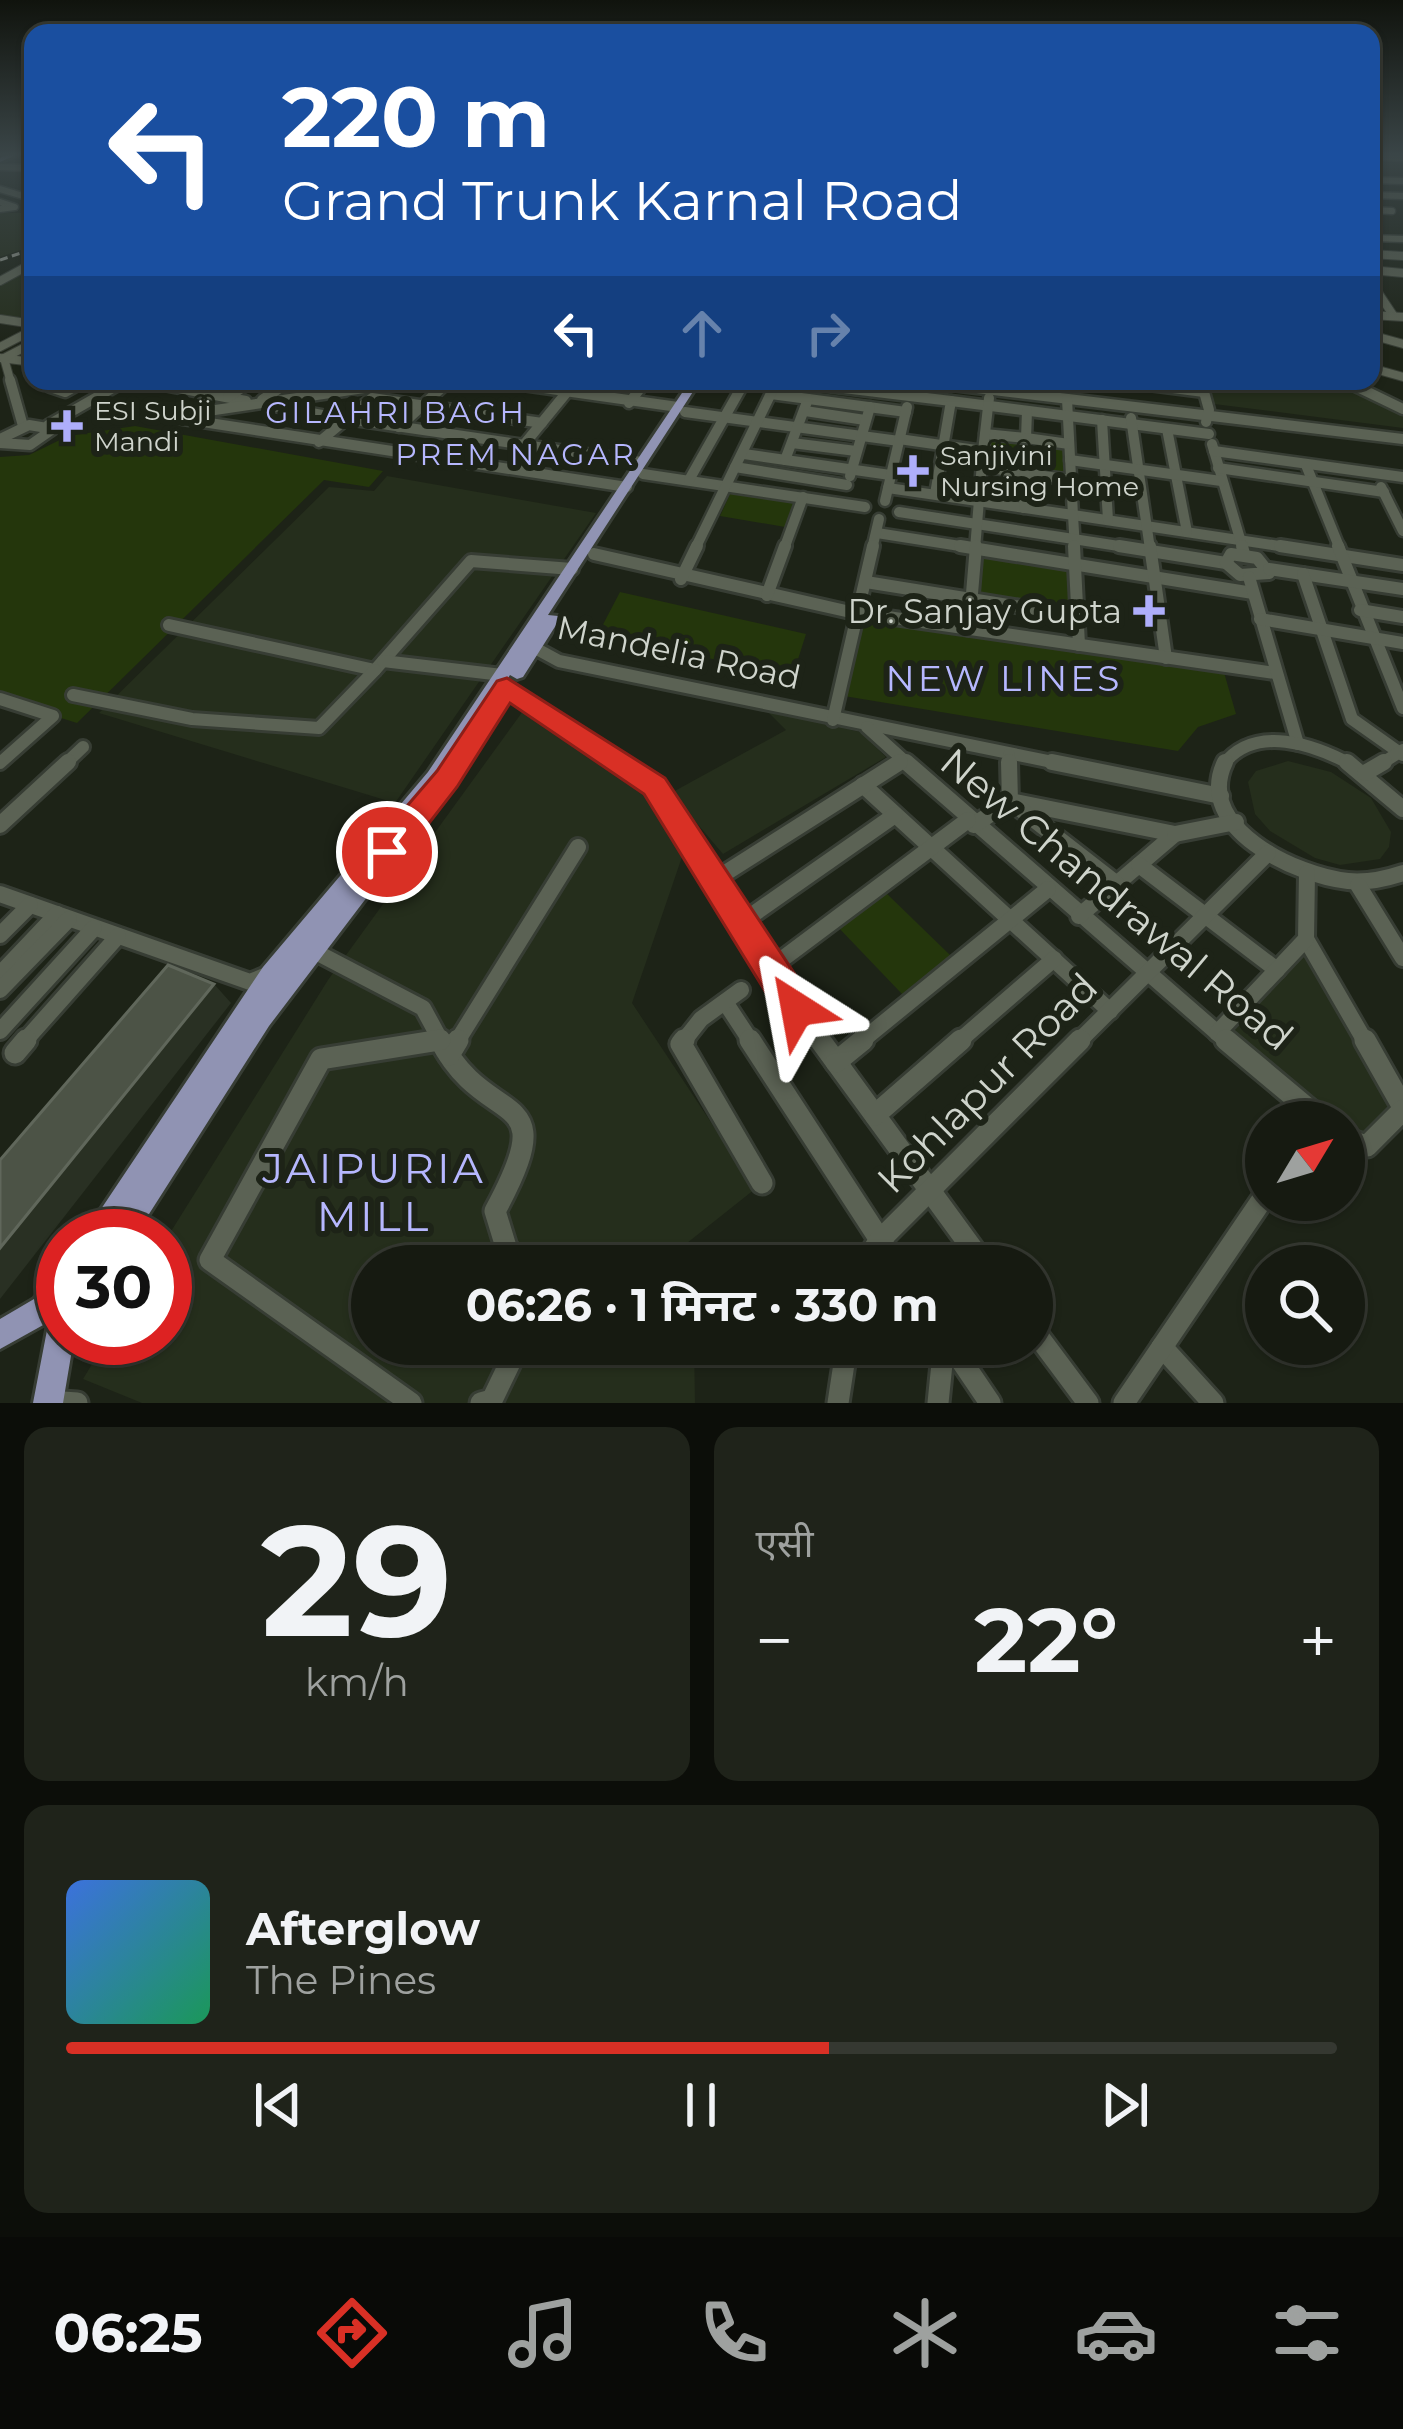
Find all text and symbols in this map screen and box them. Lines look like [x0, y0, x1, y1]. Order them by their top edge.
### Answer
text: 220 m [282, 66, 550, 168]
icon: left [84, 72, 240, 228]
text: Grand Trunk Karnal Road [282, 168, 962, 234]
icon: left [543, 300, 609, 366]
icon: ahead [669, 300, 735, 366]
icon: right [795, 300, 861, 366]
place label: ESI Subji Mandi [94, 394, 212, 458]
district label: GILAHRI BAGH [265, 394, 527, 431]
marker: ESI Subji Mandi [51, 410, 83, 442]
district label: PREM NAGAR [395, 436, 637, 473]
place label: Sanjivini Nursing Home [940, 439, 1139, 503]
marker: Sanjivini Nursing Home [897, 455, 929, 487]
place label: Dr. Sanjay Gupta [847, 591, 1122, 631]
marker: Dr. Sanjay Gupta [1133, 595, 1165, 627]
street label: Mandelia Road [554, 607, 804, 697]
district label: NEW LINES [886, 656, 1123, 700]
street label: New Chandrawal Road [931, 738, 1303, 1060]
pin [336, 801, 438, 903]
icon: arrive [354, 819, 420, 885]
position arrow [734, 946, 860, 1072]
street label: Kohlapur Road [867, 963, 1107, 1203]
north arrow [1245, 1101, 1365, 1221]
map controls [1245, 1101, 1365, 1365]
district label: JAIPURIA MILL [261, 1142, 486, 1242]
speed limit sign: 30 [36, 1209, 192, 1365]
button: search [1245, 1245, 1365, 1365]
text: 06:26 · 1 मिनट · 330 m [466, 1277, 938, 1332]
text: 29 [261, 1485, 452, 1675]
text: एसी [756, 1519, 814, 1567]
text: 22° [974, 1585, 1118, 1695]
text: − [756, 1600, 793, 1681]
text: + [1299, 1600, 1337, 1681]
text: km/h [305, 1658, 409, 1706]
text: Afterglow [246, 1901, 480, 1956]
text: The Pines [246, 1956, 436, 2004]
icon: previous [245, 2072, 311, 2138]
icon: pause [668, 2072, 734, 2138]
icon: next [1092, 2072, 1158, 2138]
icon: directions [310, 2291, 394, 2375]
icon: music [501, 2291, 585, 2375]
icon: phone [692, 2291, 776, 2375]
icon: climate [883, 2291, 967, 2375]
icon: car [1074, 2291, 1158, 2375]
icon: filters [1265, 2291, 1349, 2375]
text: 06:25 [54, 2300, 203, 2366]

